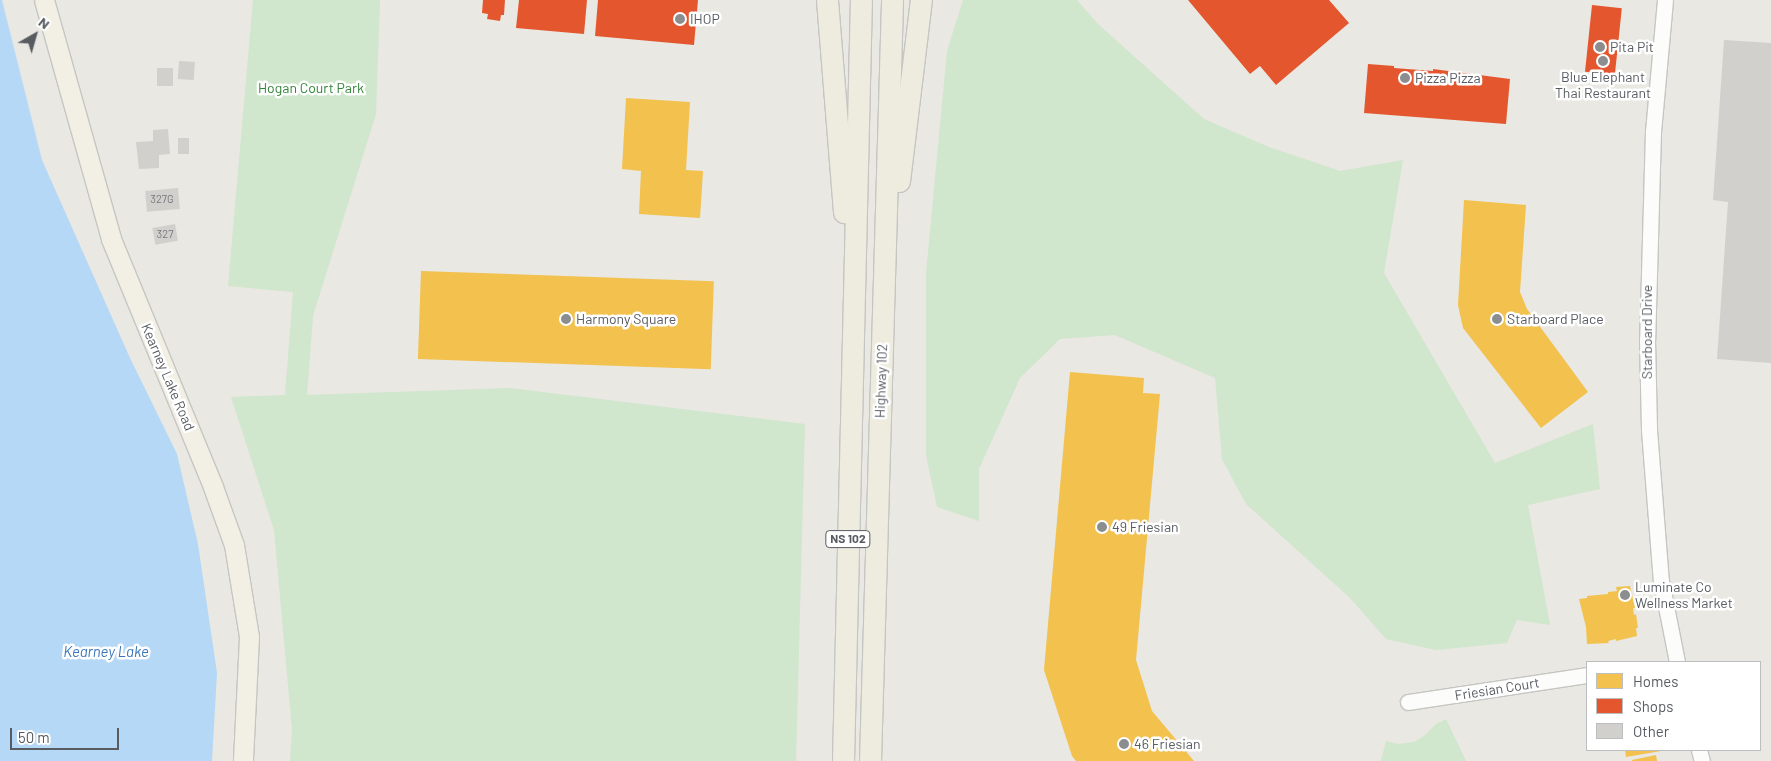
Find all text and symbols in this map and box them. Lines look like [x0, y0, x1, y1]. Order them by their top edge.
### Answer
north arrow [10, 10, 60, 60]
place label: IHOP [690, 11, 720, 27]
text: N [36, 13, 53, 32]
marker: IHOP [674, 13, 686, 25]
place label: Pita Pit [1610, 39, 1654, 55]
marker: Pita Pit [1594, 41, 1606, 53]
marker: Blue Elephant Thai Restaurant [1597, 55, 1609, 67]
place label: Blue Elephant Thai Restaurant [1555, 69, 1651, 102]
place label: Pizza Pizza [1415, 70, 1481, 86]
marker: Pizza Pizza [1399, 72, 1411, 84]
park label: Hogan Court Park [258, 80, 364, 96]
house number: 327G [150, 192, 174, 206]
house number: 327 [157, 227, 173, 241]
street label: Starboard Drive [1639, 285, 1655, 379]
place label: Harmony Square [576, 311, 676, 327]
place label: Starboard Place [1507, 311, 1604, 327]
marker: Harmony Square [560, 313, 572, 325]
marker: Starboard Place [1491, 313, 1503, 325]
street label: Kearney Lake Road [138, 321, 198, 433]
street label: Highway 102 [871, 344, 891, 418]
place label: 49 Friesian [1112, 519, 1179, 535]
marker: 49 Friesian [1096, 521, 1108, 533]
road number: NS 102 [824, 530, 872, 548]
place label: Luminate Co Wellness Market [1635, 579, 1733, 612]
marker: Luminate Co Wellness Market [1619, 589, 1631, 601]
water label: Kearney Lake [63, 643, 149, 661]
legend [1586, 661, 1761, 751]
text: Homes [1633, 672, 1678, 690]
street label: Friesian Court [1453, 674, 1541, 704]
text: Shops [1633, 697, 1673, 715]
scale bar [12, 718, 121, 750]
text: Other [1633, 722, 1669, 740]
text: 50 m [18, 728, 50, 746]
place label: 46 Friesian [1134, 736, 1201, 752]
marker: 46 Friesian [1118, 738, 1130, 750]

